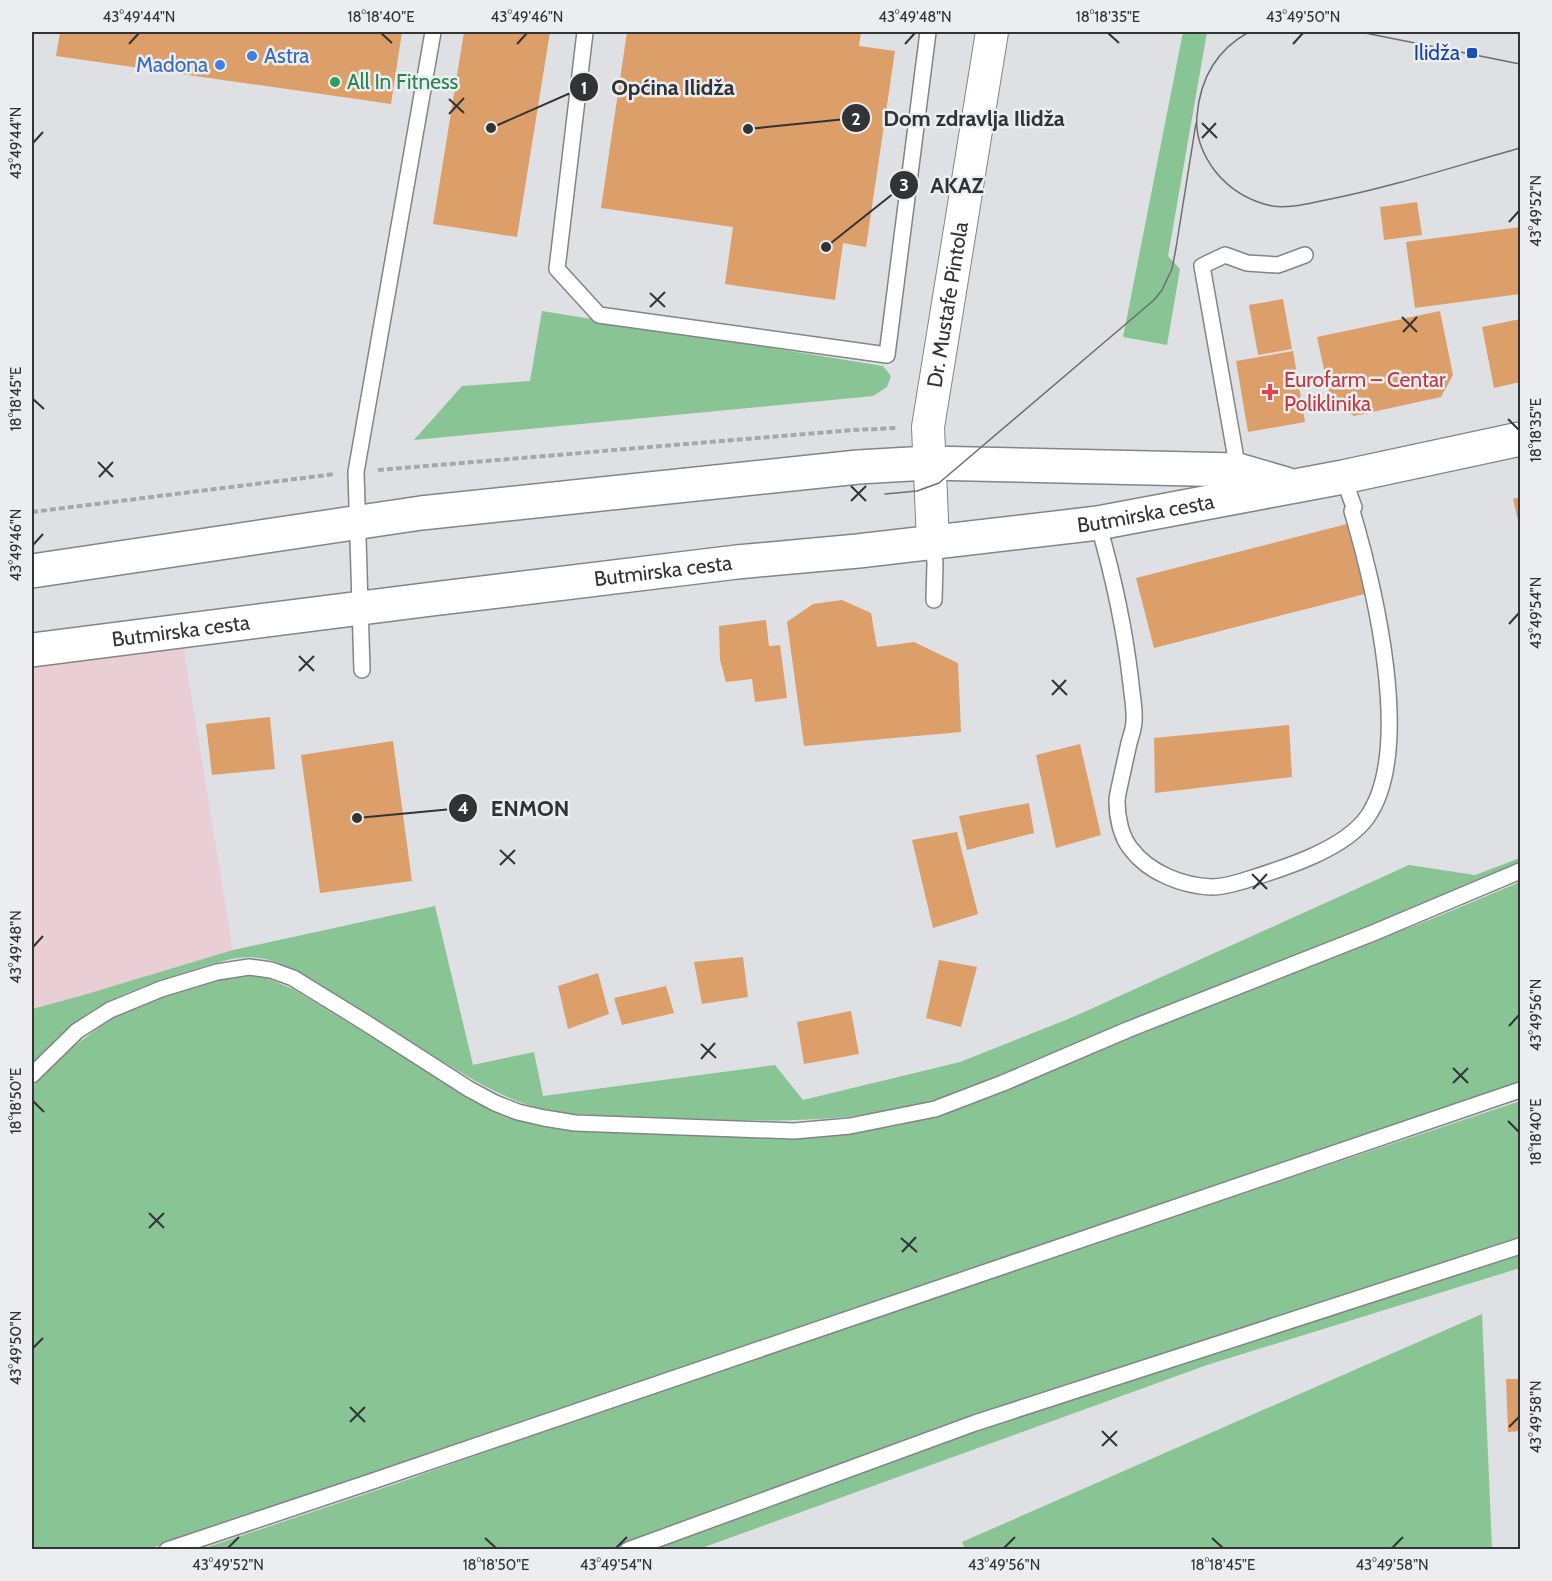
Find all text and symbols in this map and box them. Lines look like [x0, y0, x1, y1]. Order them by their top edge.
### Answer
text: 43°49'44"N [103, 8, 175, 26]
text: 18°18'40"E [348, 8, 414, 26]
text: 43°49'46"N [491, 8, 563, 26]
text: 43°49'48"N [878, 8, 952, 26]
text: 18°18'35"E [1076, 8, 1140, 26]
text: 43°49'50"N [1266, 8, 1340, 26]
place label: Ilidža [1414, 40, 1460, 65]
place label: Astra [264, 43, 309, 68]
marker: Ilidža [1465, 46, 1479, 60]
marker: Astra [245, 49, 259, 63]
place label: Madona [136, 52, 208, 77]
marker: Madona [213, 58, 227, 72]
callout: Općina Ilidža [569, 67, 747, 107]
place label: All In Fitness [347, 69, 459, 94]
text: Općina Ilidža [611, 74, 735, 101]
marker: All In Fitness [328, 75, 342, 89]
text: 1 [581, 77, 587, 99]
callout: Dom zdravlja Ilidža [841, 98, 1077, 138]
text: Dom zdravlja Ilidža [883, 105, 1065, 132]
text: 43°49'44"N [7, 107, 25, 179]
text: 2 [851, 108, 861, 130]
callout: AKAZ [889, 165, 996, 205]
text: AKAZ [930, 172, 984, 199]
text: 3 [899, 174, 909, 196]
text: 43°49'52"N [1527, 175, 1545, 247]
street label: Dr. Mustafe Pintola [922, 220, 973, 389]
text: 18°18'45"E [7, 367, 25, 431]
place label: Eurofarm – Centar Poliklinika [1284, 367, 1446, 416]
marker: Eurofarm – Centar Poliklinika [1261, 383, 1279, 401]
text: 18°18'35"E [1527, 398, 1545, 462]
street label: Butmirska cesta [1076, 488, 1216, 537]
text: 43°49'46"N [7, 509, 25, 581]
street label: Butmirska cesta [593, 550, 733, 591]
text: 43°49'54"N [1527, 577, 1545, 649]
street label: Butmirska cesta [110, 609, 251, 652]
callout: ENMON [448, 788, 581, 828]
text: ENMON [491, 795, 569, 822]
text: 4 [457, 797, 469, 819]
text: 43°49'48"N [7, 910, 25, 984]
text: 43°49'56"N [1527, 979, 1545, 1051]
text: 18°18'50"E [7, 1068, 25, 1134]
text: 18°18'40"E [1527, 1099, 1545, 1165]
text: 43°49'50"N [7, 1311, 25, 1385]
text: 43°49'58"N [1527, 1380, 1545, 1454]
text: 43°49'52"N [192, 1556, 264, 1574]
text: 18°18'50"E [463, 1556, 529, 1574]
text: 43°49'54"N [580, 1556, 652, 1574]
text: 43°49'56"N [968, 1556, 1040, 1574]
text: 18°18'45"E [1191, 1556, 1255, 1574]
text: 43°49'58"N [1355, 1556, 1429, 1574]

